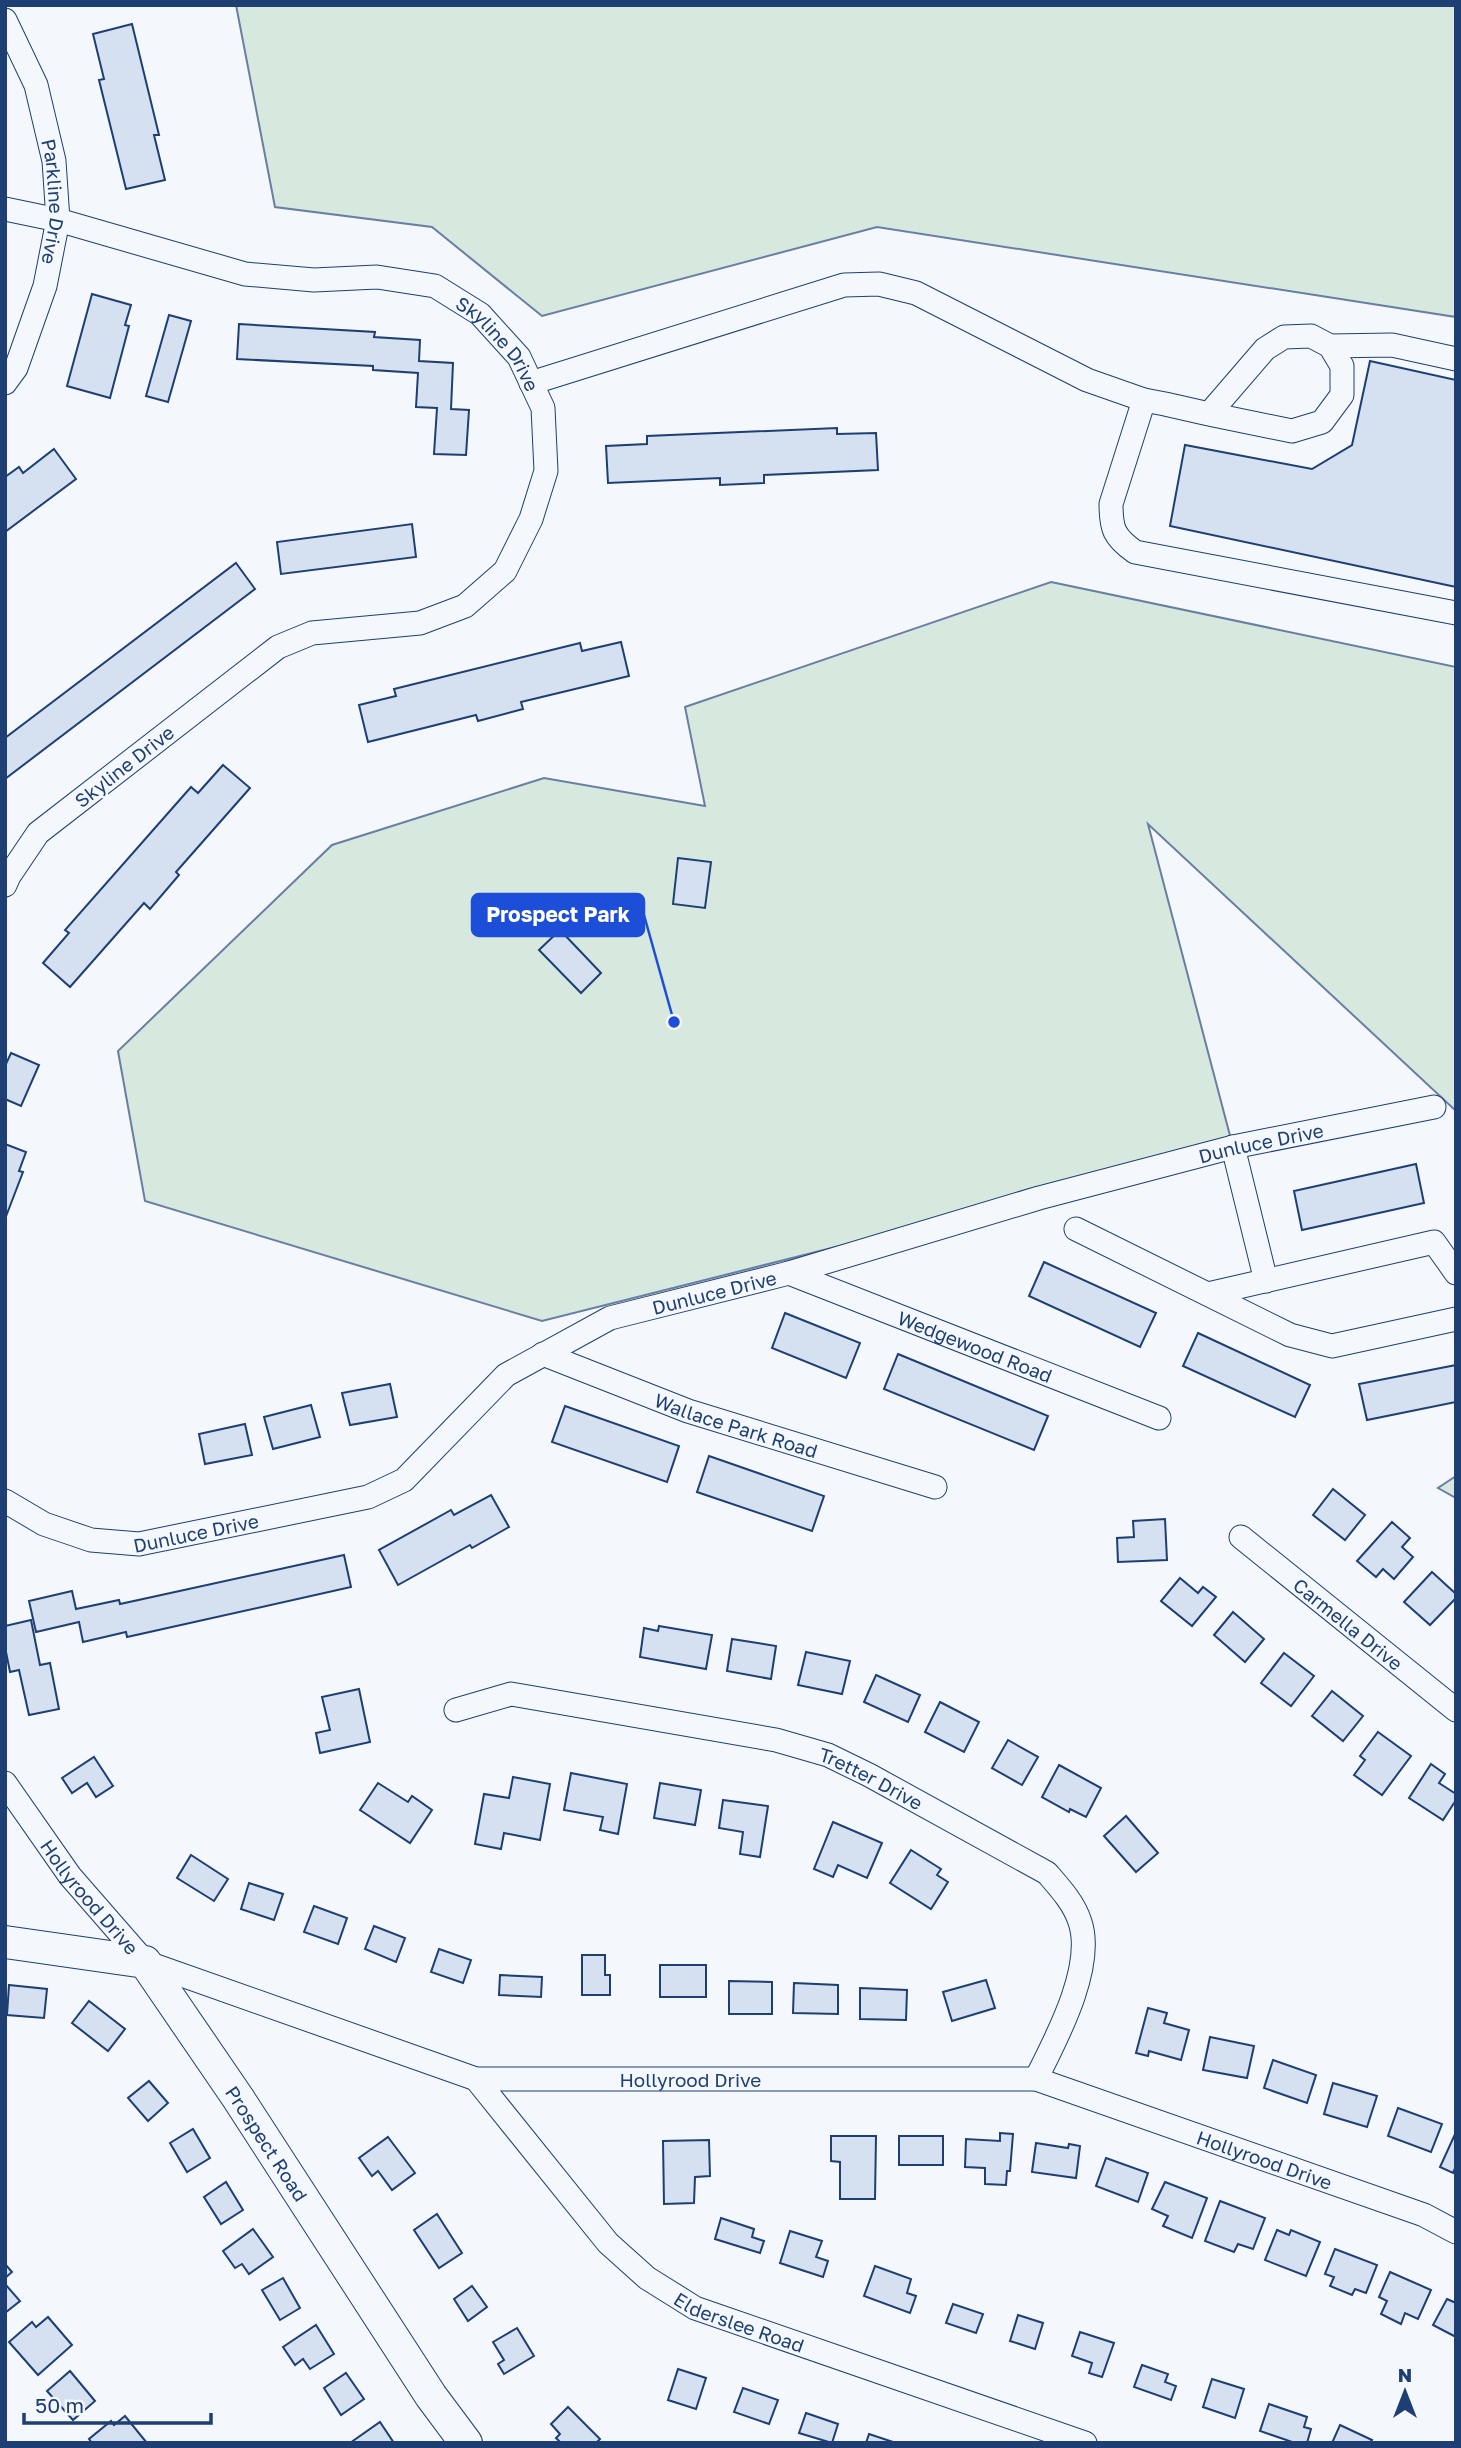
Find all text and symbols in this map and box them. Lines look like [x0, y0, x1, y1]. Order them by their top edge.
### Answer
street label: Parkline Drive [38, 136, 70, 267]
street label: Skyline Drive [452, 291, 545, 394]
street label: Skyline Drive [70, 720, 178, 812]
callout: Prospect Park [472, 894, 644, 936]
text: Prospect Park [486, 901, 630, 927]
street label: Dunluce Drive [1196, 1118, 1325, 1167]
street label: Dunluce Drive [650, 1265, 779, 1319]
street label: Wedgewood Road [895, 1305, 1056, 1387]
street label: Wallace Park Road [651, 1388, 821, 1462]
street label: Dunluce Drive [131, 1508, 260, 1556]
street label: Carmella Drive [1289, 1573, 1408, 1674]
street label: Tretter Drive [817, 1742, 927, 1814]
street label: Hollyrood Drive [36, 1835, 144, 1959]
street label: Hollyrood Drive [619, 2068, 761, 2091]
street label: Prospect Road [221, 2081, 313, 2205]
street label: Hollyrood Drive [1194, 2125, 1335, 2193]
street label: Elderslee Road [670, 2287, 807, 2356]
north arrow [1370, 2357, 1440, 2427]
text: N [1398, 2363, 1412, 2386]
scale bar [24, 2382, 212, 2426]
text: 50 m [35, 2392, 84, 2418]

